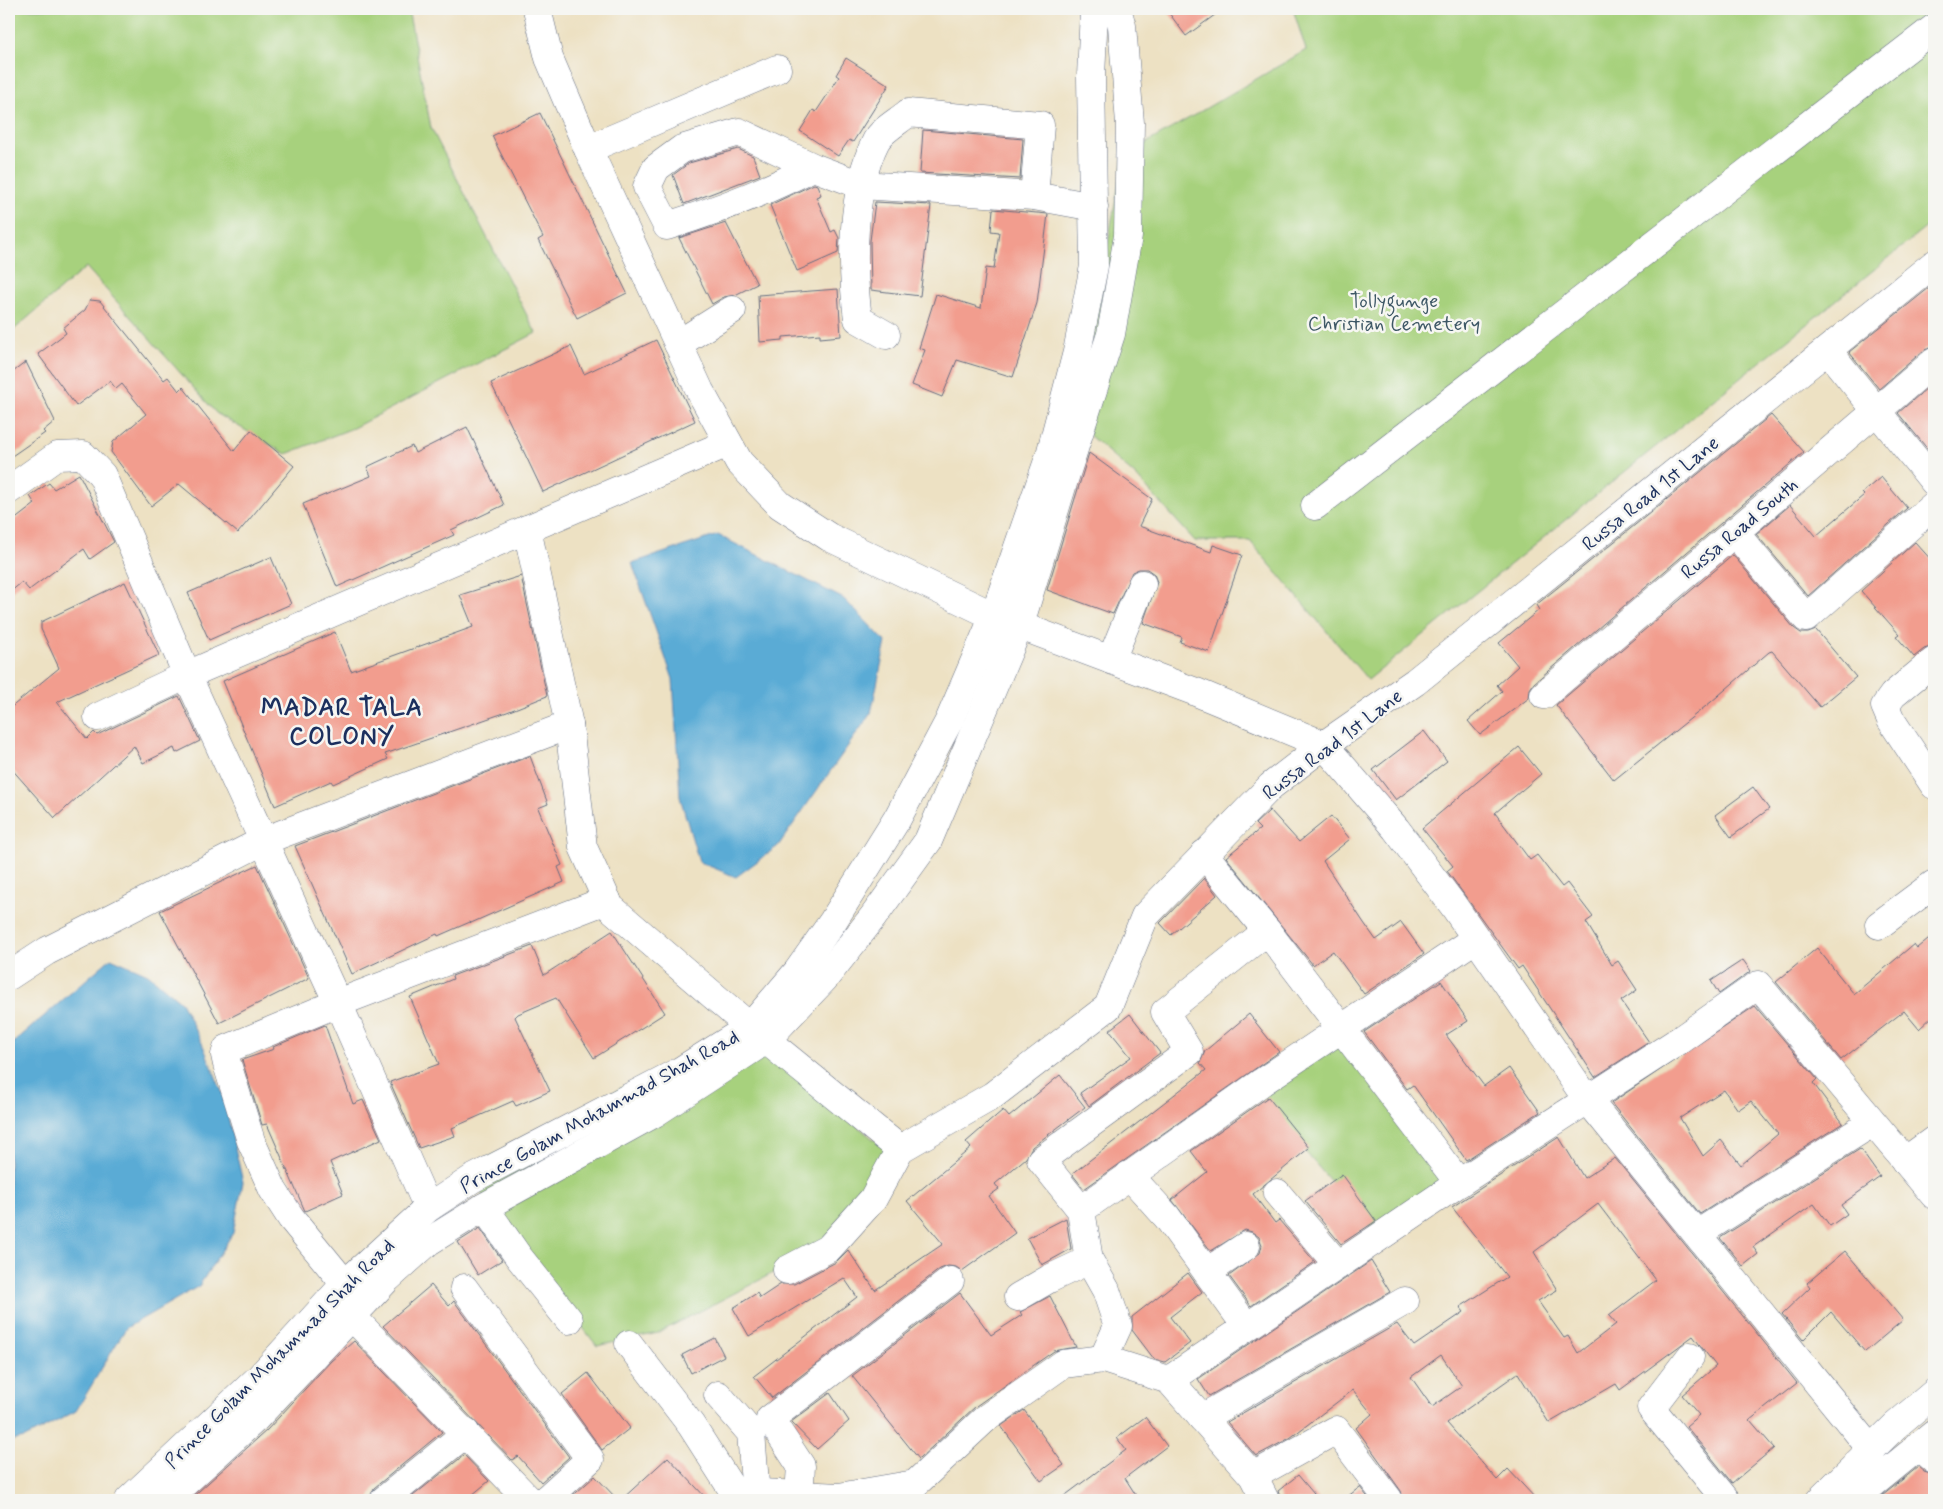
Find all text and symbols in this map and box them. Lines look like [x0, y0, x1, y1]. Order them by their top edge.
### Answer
park label: Tollygunge Christian Cemetery [1308, 288, 1480, 338]
street label: Russa Road 1st Lane [1577, 430, 1725, 558]
street label: Russa Road South [1676, 472, 1804, 586]
street label: Russa Road 1st Lane [1257, 684, 1409, 807]
district label: MADAR TALA COLONY [261, 692, 423, 754]
street label: Prince Golam Mohammad Shah Road [455, 1024, 744, 1201]
street label: Prince Golam Mohammad Shah Road [159, 1233, 401, 1475]

